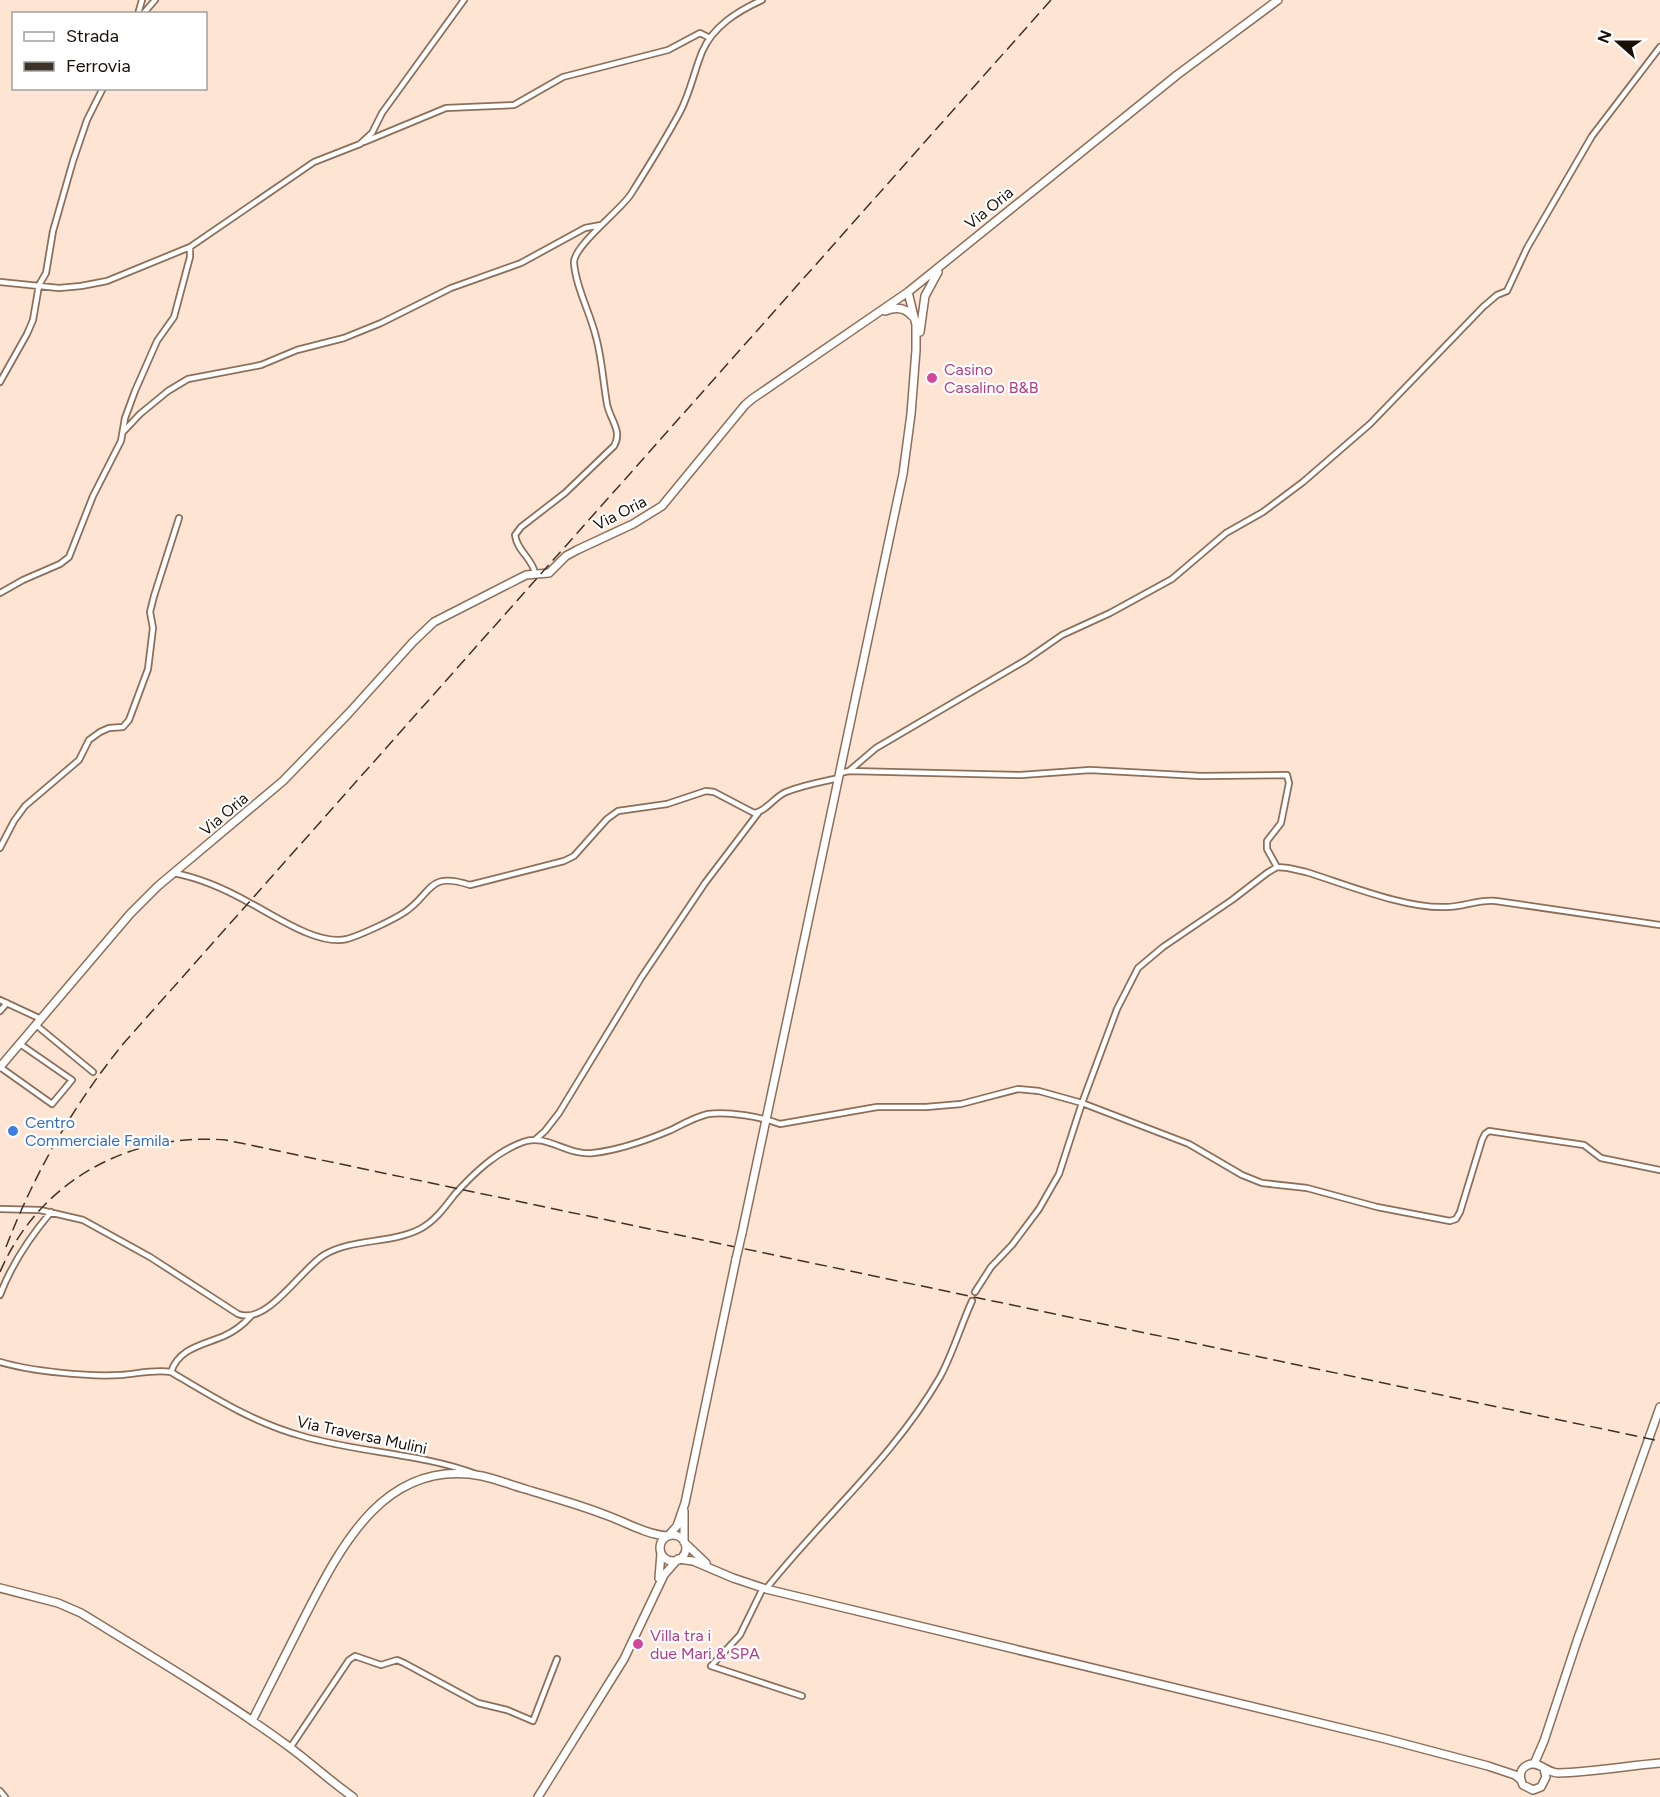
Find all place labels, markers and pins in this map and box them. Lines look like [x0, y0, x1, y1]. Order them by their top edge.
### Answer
place label: Casino Casalino B&B [944, 360, 1039, 397]
marker: Casino Casalino B&B [925, 371, 939, 385]
place label: Centro Commerciale Famila [25, 1113, 170, 1150]
marker: Centro Commerciale Famila [6, 1124, 20, 1138]
place label: Villa tra i due Mari & SPA [650, 1626, 760, 1663]
marker: Villa tra i due Mari & SPA [631, 1637, 645, 1651]

